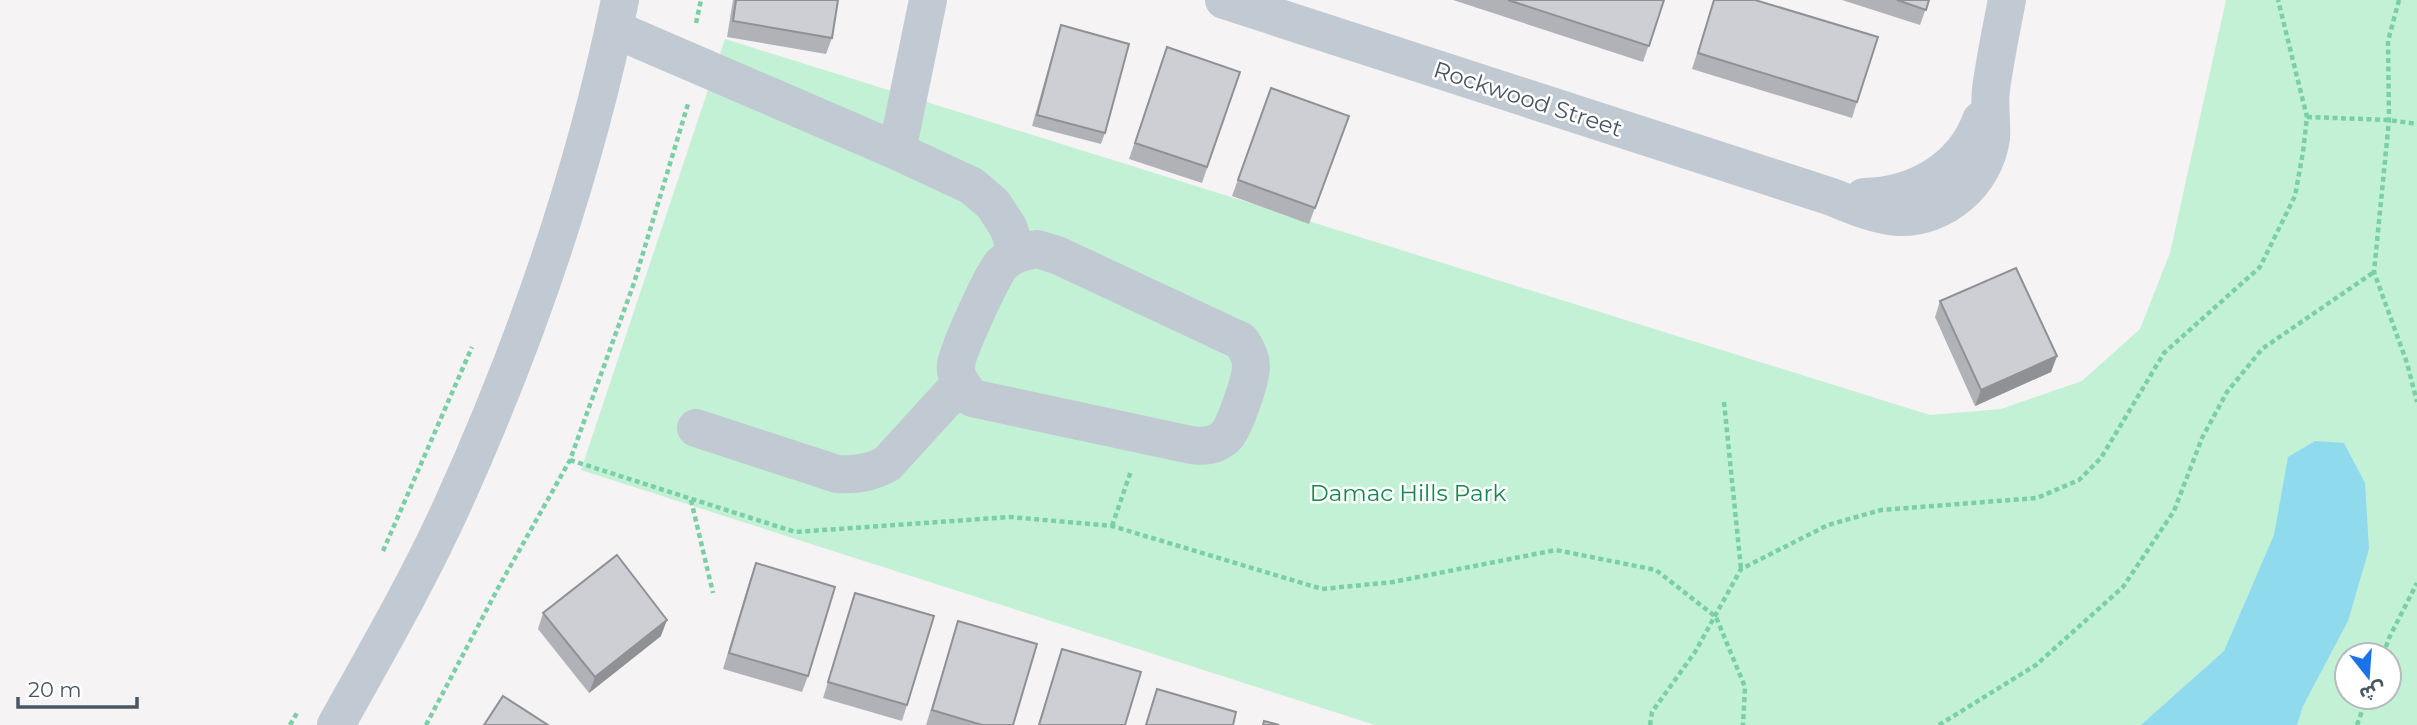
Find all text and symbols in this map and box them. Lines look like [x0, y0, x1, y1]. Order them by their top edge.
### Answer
street label: Rockwood Street [1430, 55, 1626, 143]
park label: Damac Hills Park [1310, 479, 1507, 507]
north arrow [2333, 641, 2403, 711]
scale bar [18, 666, 136, 710]
text: 20 m [28, 677, 82, 702]
text: ش [2357, 677, 2389, 707]

